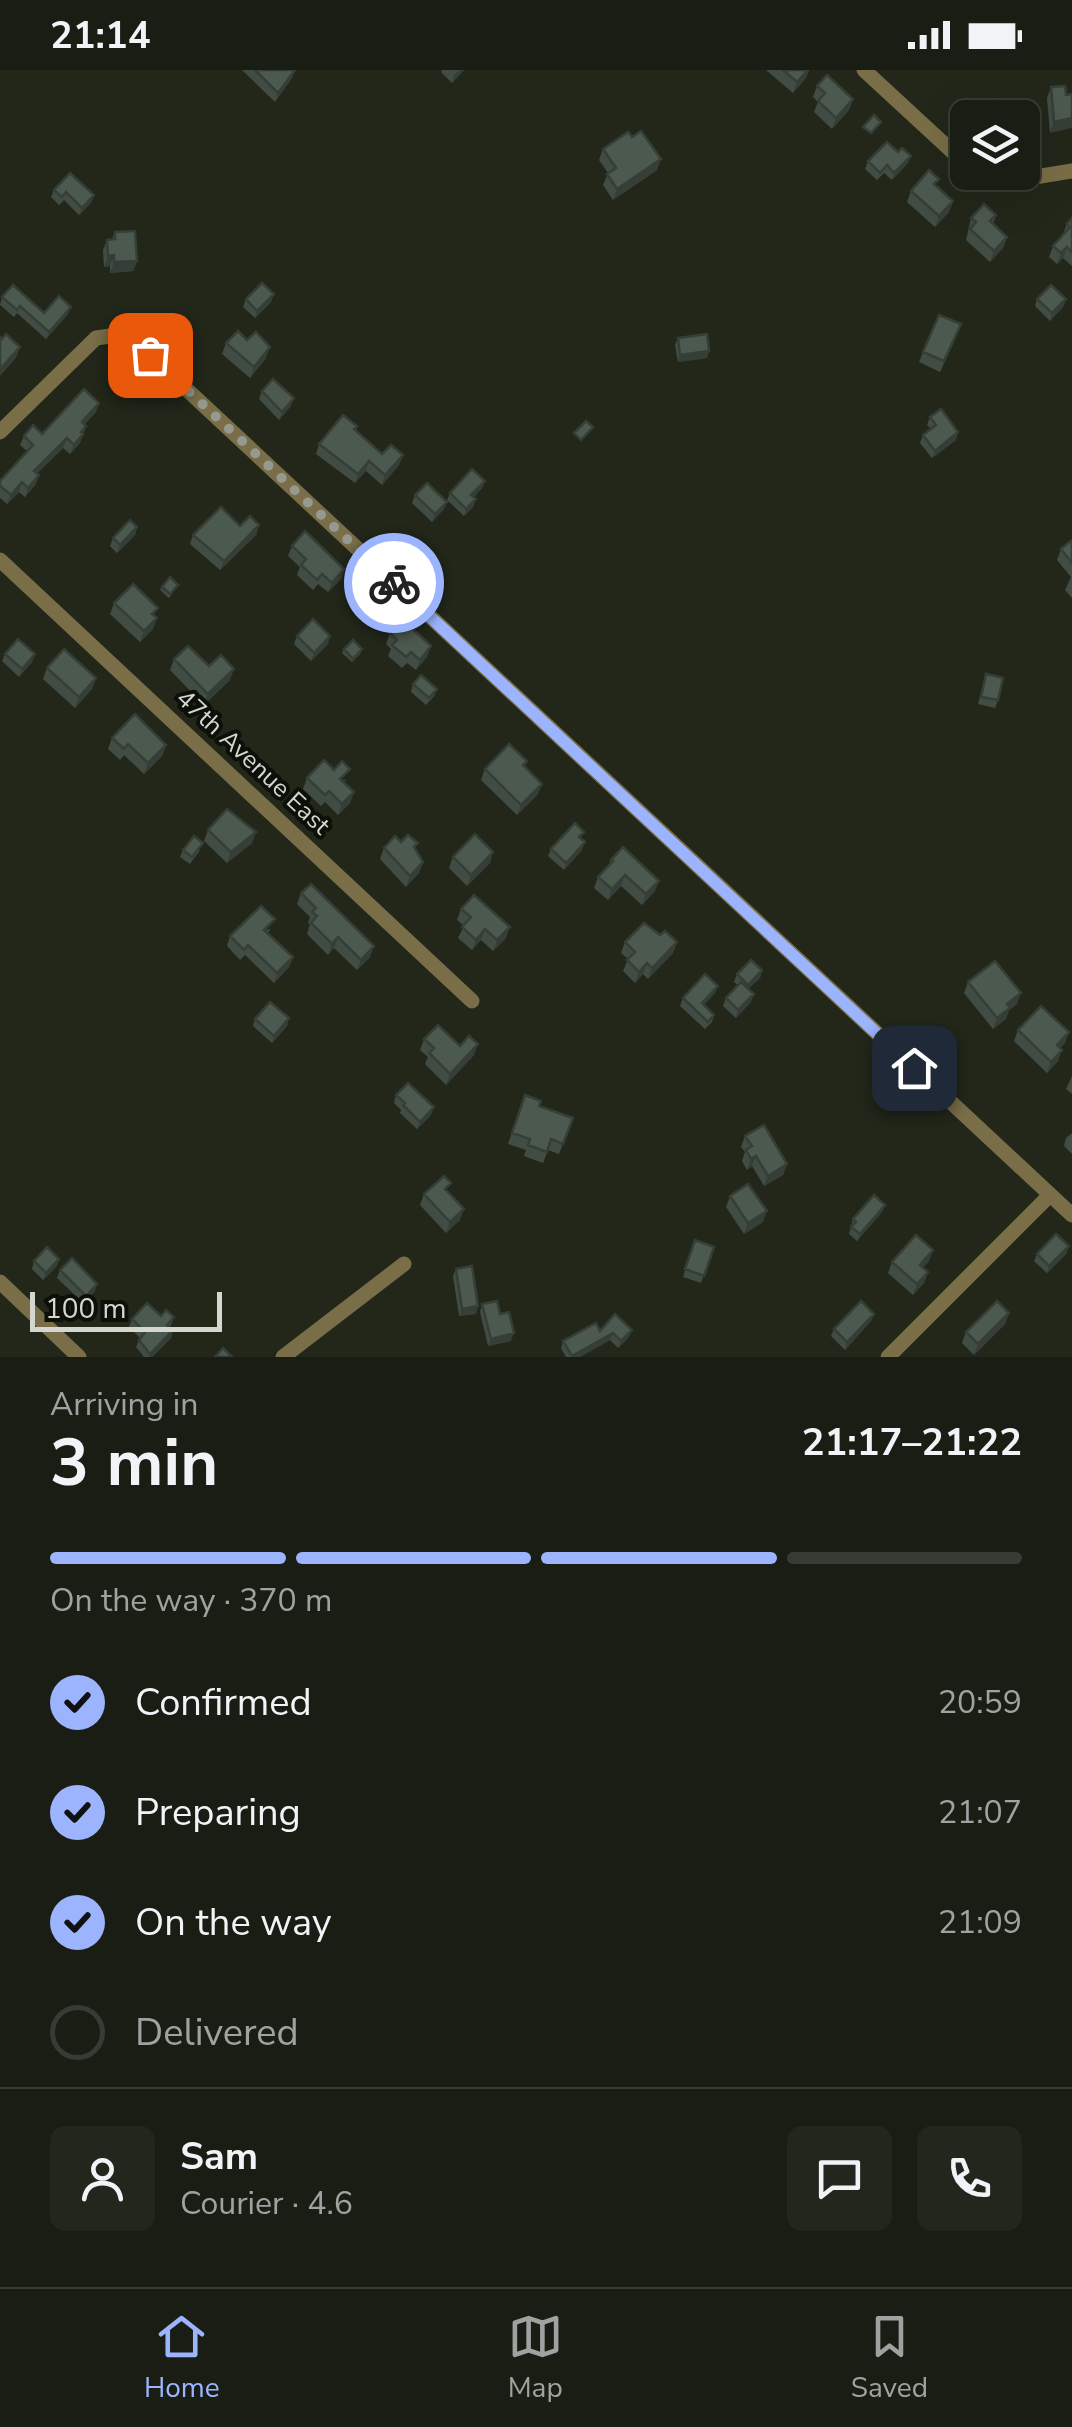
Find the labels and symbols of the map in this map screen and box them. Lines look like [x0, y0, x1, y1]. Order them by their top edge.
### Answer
pin [108, 313, 193, 398]
courier [344, 533, 444, 633]
street label: 47th Avenue East [169, 682, 338, 843]
pin [872, 1026, 957, 1111]
scale bar [30, 1287, 222, 1332]

